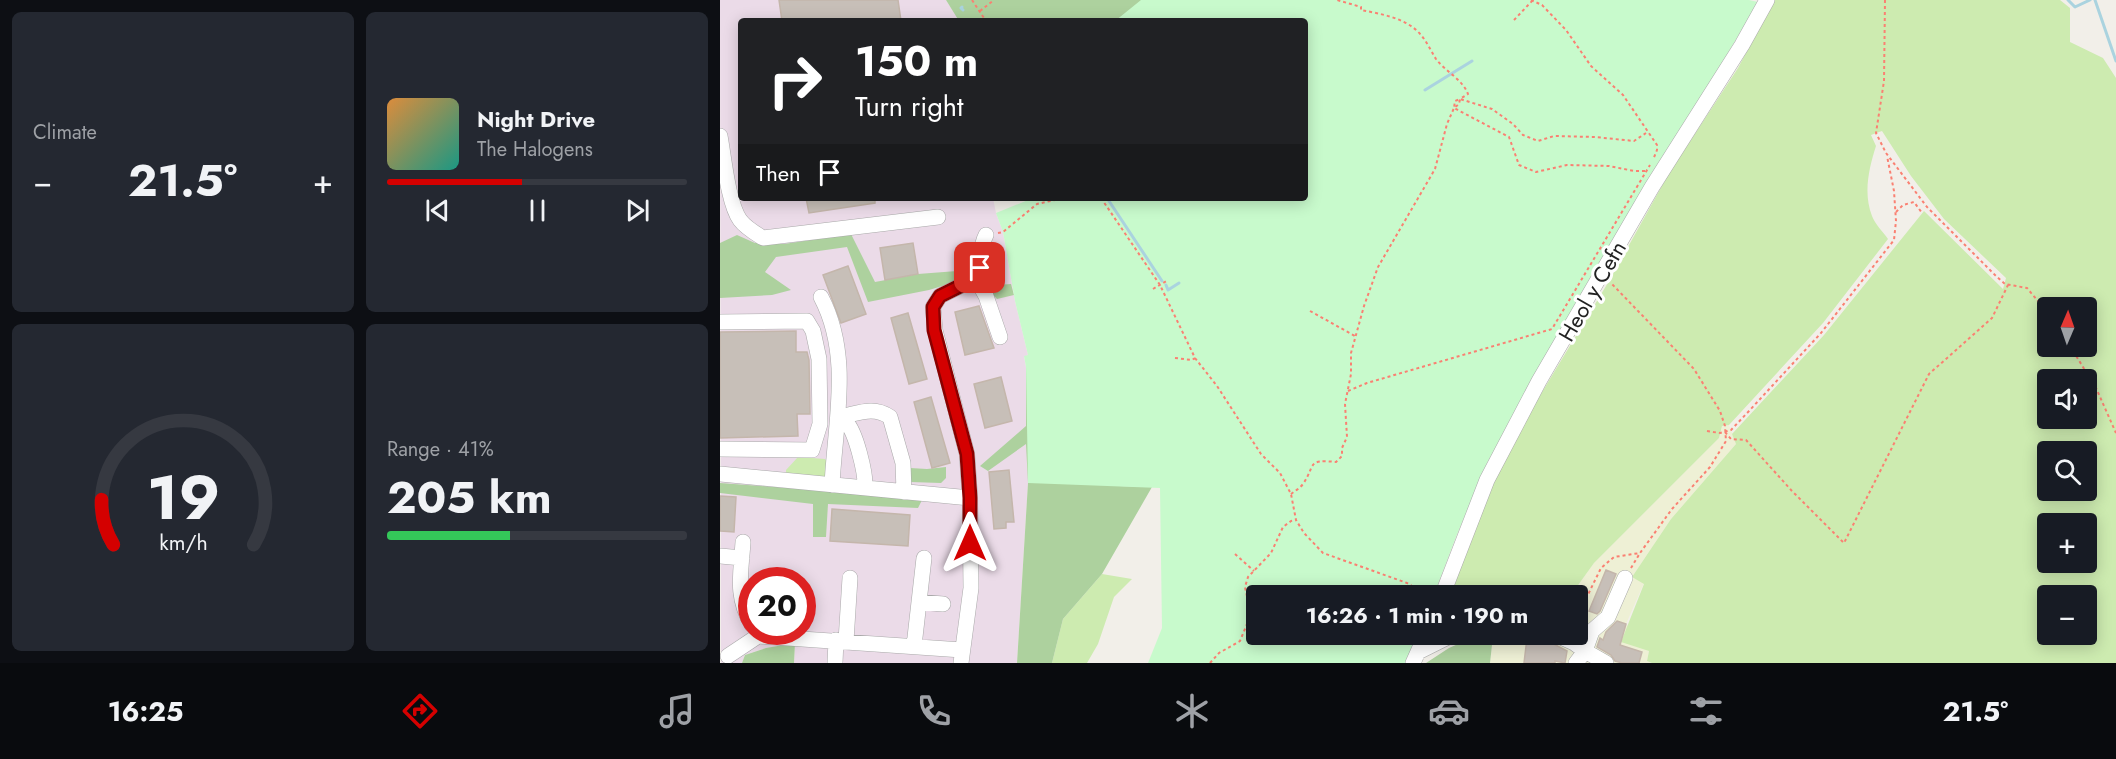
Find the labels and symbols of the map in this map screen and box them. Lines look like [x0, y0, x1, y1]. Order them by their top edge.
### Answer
street label: Heol y Cefn [1550, 235, 1634, 347]
pin [954, 242, 1005, 293]
north arrow [2037, 297, 2097, 357]
position arrow [938, 511, 1002, 575]
speed limit sign: 20 [738, 567, 816, 645]

